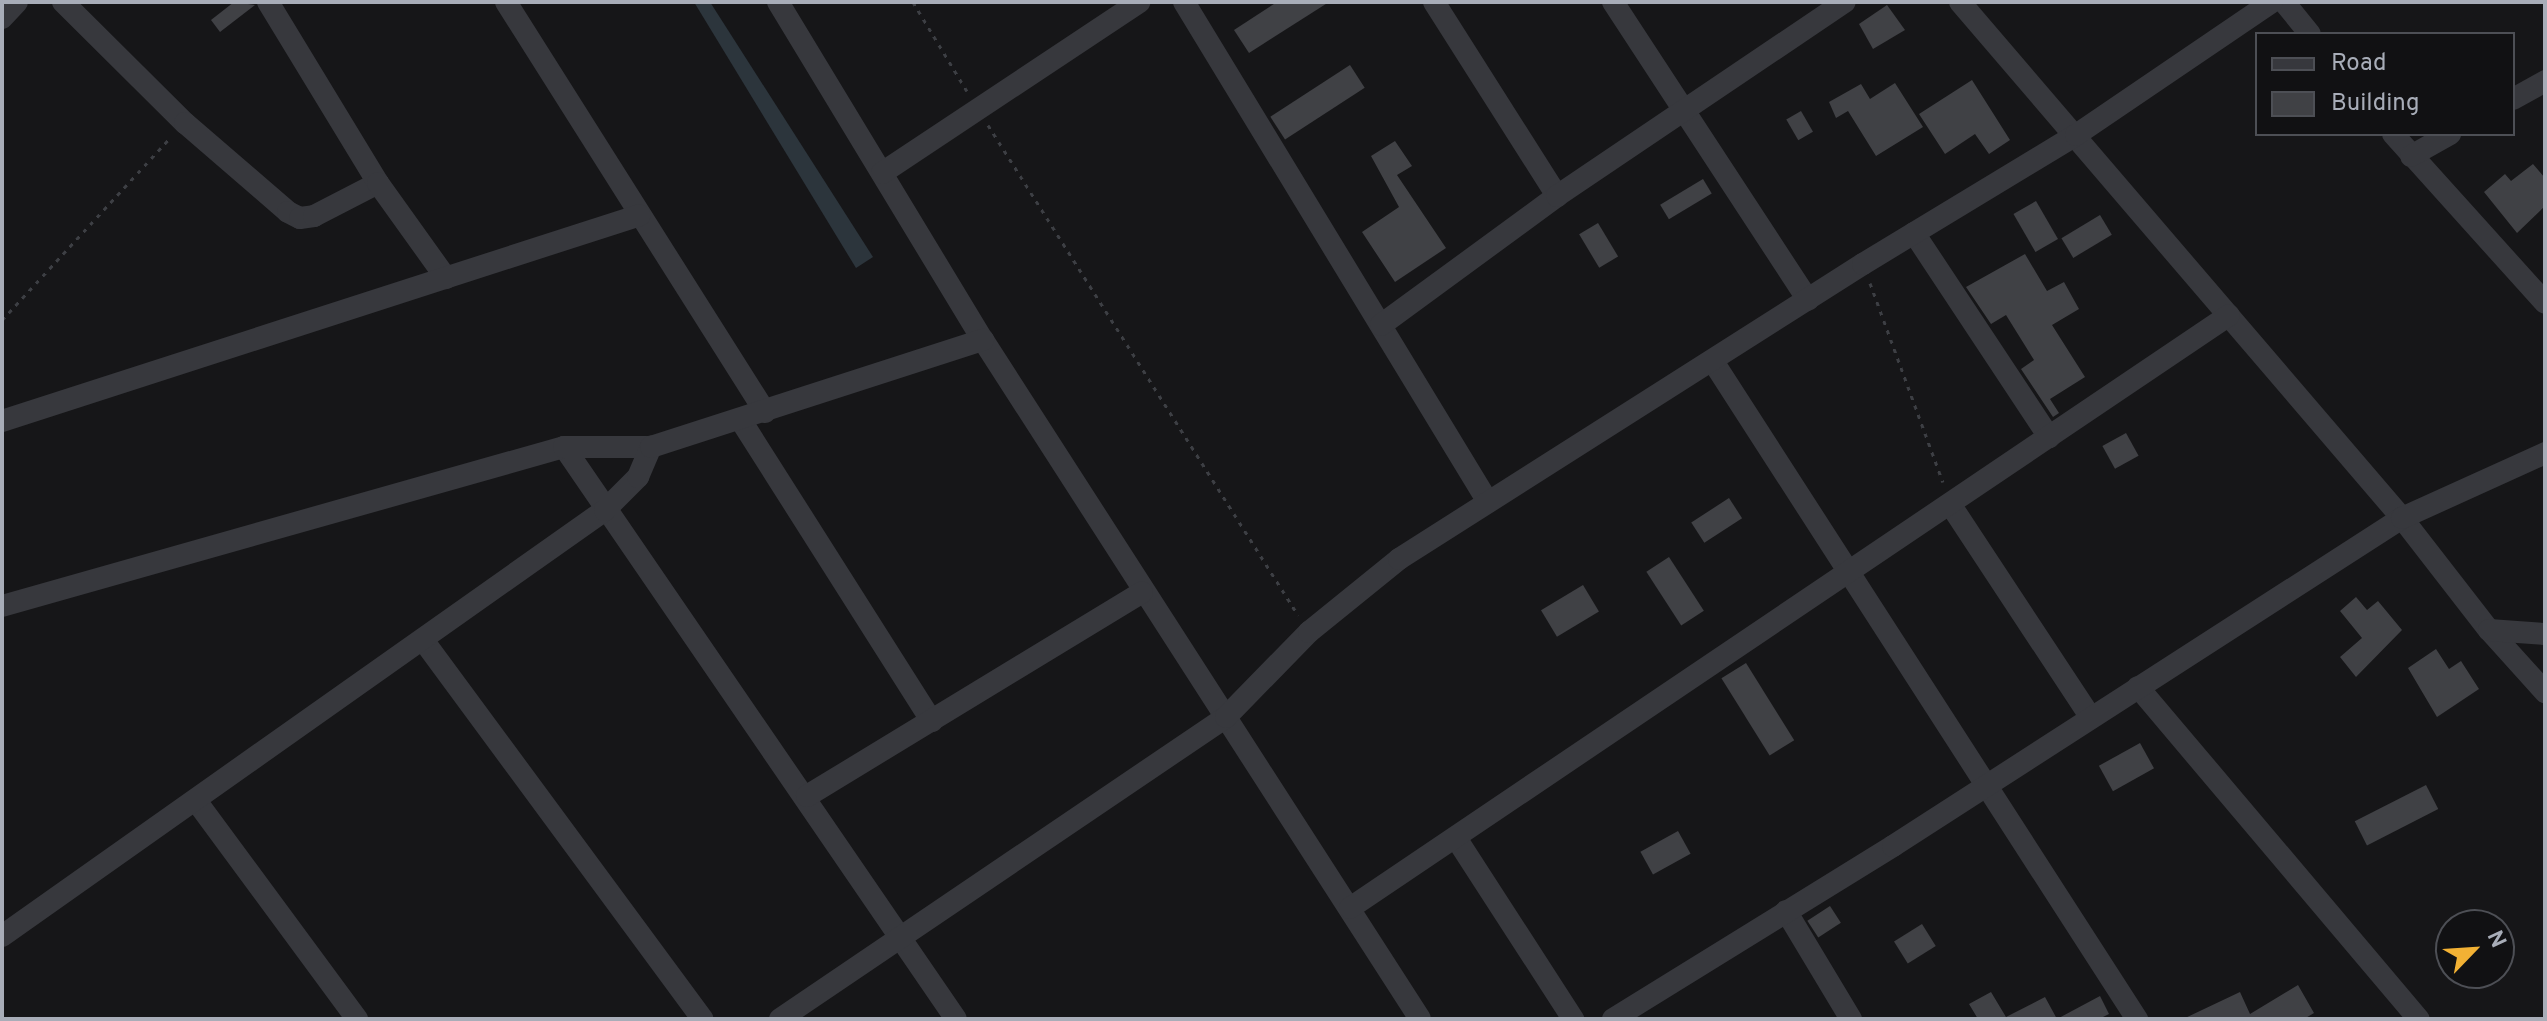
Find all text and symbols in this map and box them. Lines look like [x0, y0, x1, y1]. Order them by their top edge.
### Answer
legend [2255, 32, 2515, 136]
text: Road [2331, 49, 2387, 79]
text: Building [2331, 89, 2420, 119]
north arrow [2435, 909, 2515, 989]
text: N [2480, 927, 2511, 952]

